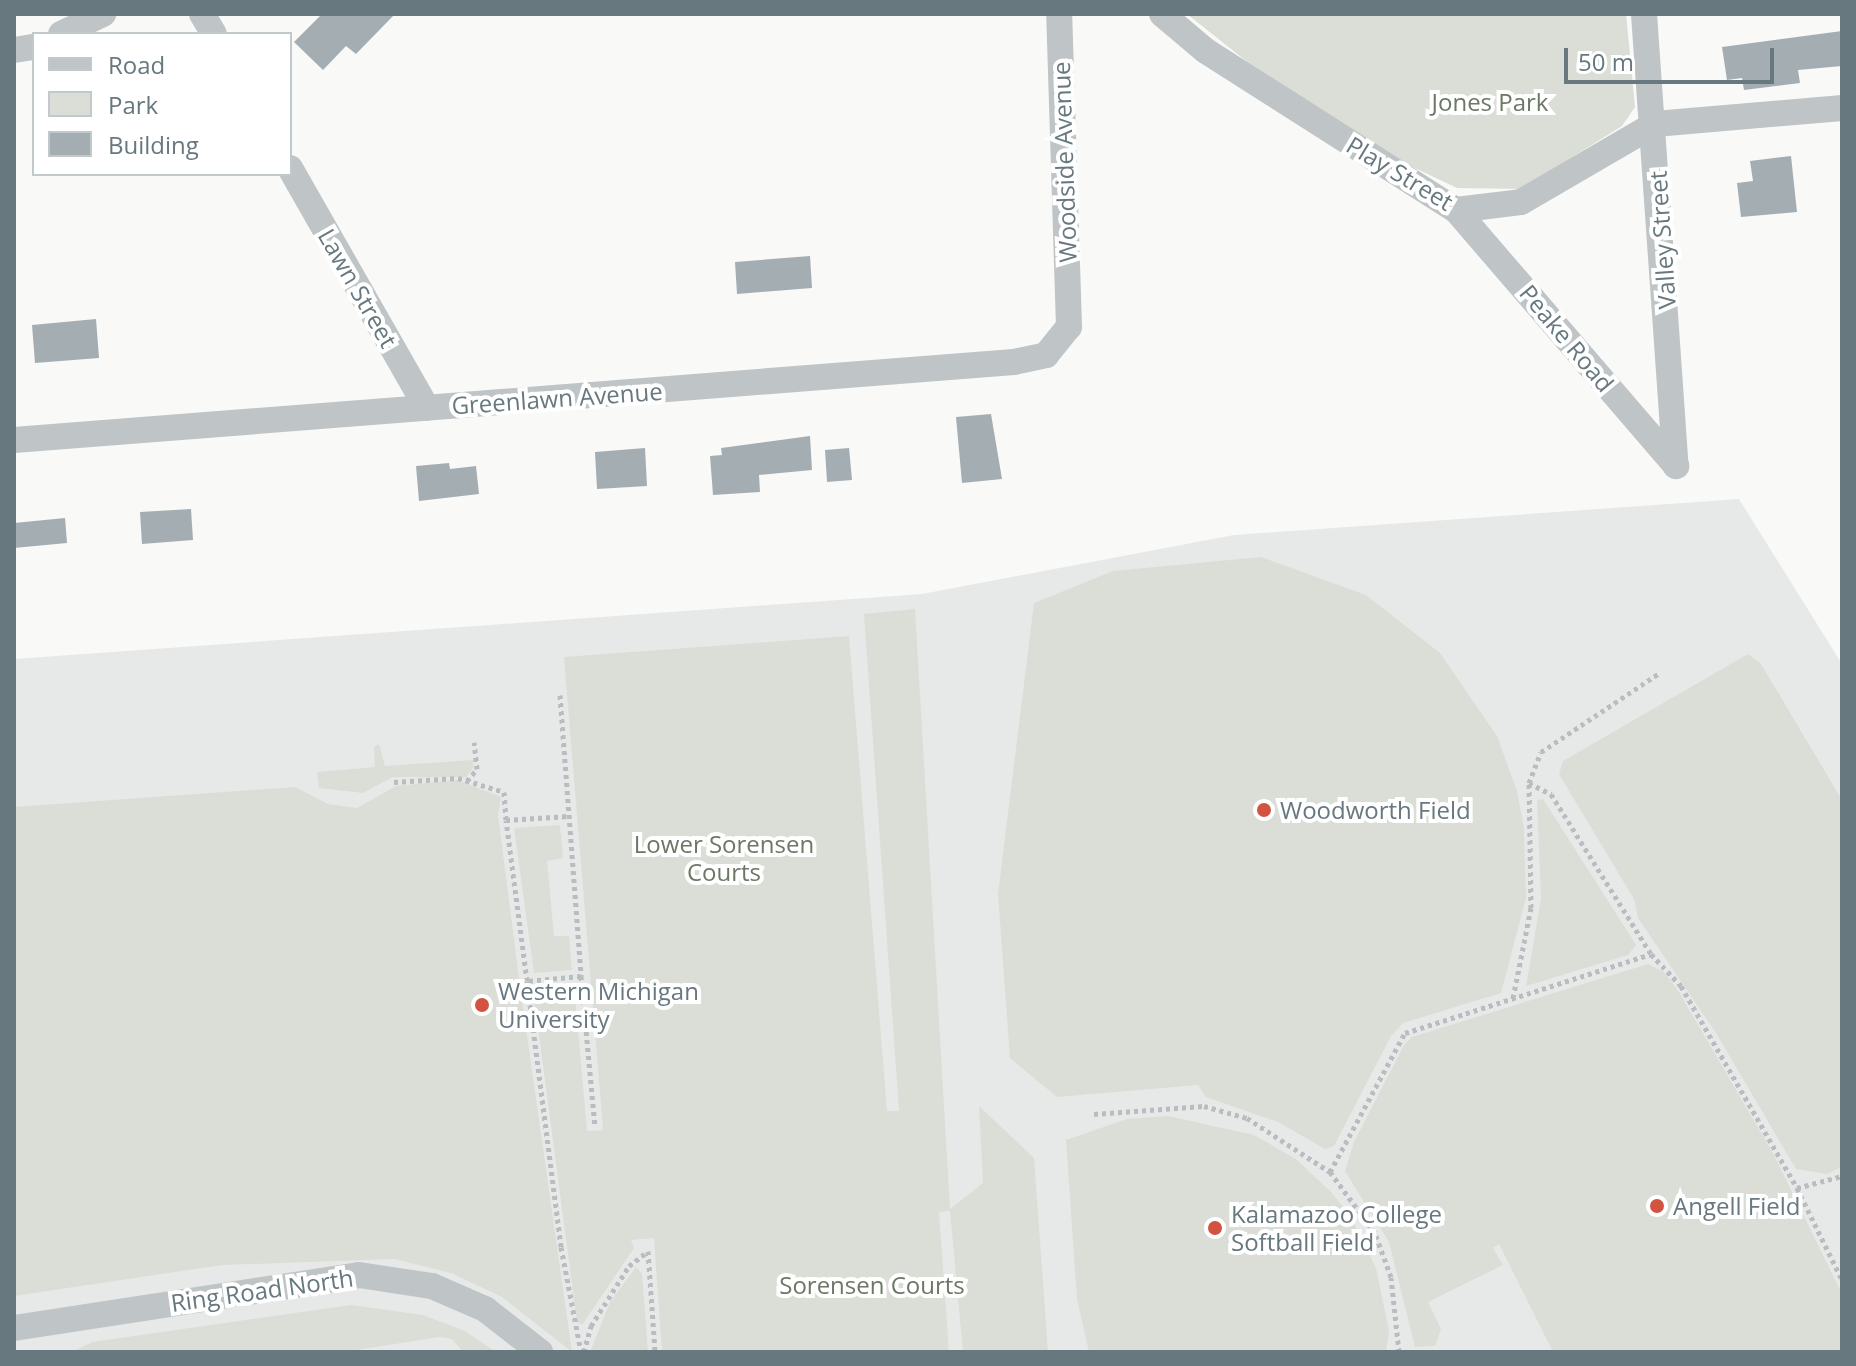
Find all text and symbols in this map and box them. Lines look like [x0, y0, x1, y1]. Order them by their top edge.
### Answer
legend [32, 32, 292, 176]
scale bar [1568, 32, 1778, 82]
text: 50 m [1578, 45, 1634, 78]
text: Road [108, 48, 165, 81]
street label: Woodside Avenue [1046, 61, 1082, 263]
text: Park [108, 88, 158, 121]
park label: Jones Park [1432, 88, 1548, 116]
text: Building [108, 128, 199, 161]
street label: Play Street [1342, 130, 1458, 216]
street label: Valley Street [1643, 170, 1681, 310]
street label: Lawn Street [312, 223, 404, 353]
street label: Peake Road [1514, 279, 1620, 397]
street label: Greenlawn Avenue [451, 376, 663, 420]
place label: Woodworth Field [1280, 796, 1471, 824]
marker: Woodworth Field [1255, 801, 1273, 819]
park label: Lower Sorensen Courts [634, 830, 814, 886]
place label: Western Michigan University [498, 977, 699, 1033]
marker: Western Michigan University [473, 996, 491, 1014]
place label: Angell Field [1673, 1192, 1800, 1220]
marker: Angell Field [1648, 1197, 1666, 1215]
place label: Kalamazoo College Softball Field [1231, 1200, 1442, 1256]
marker: Kalamazoo College Softball Field [1206, 1219, 1224, 1237]
street label: Ring Road North [169, 1263, 355, 1317]
park label: Sorensen Courts [779, 1271, 965, 1299]

